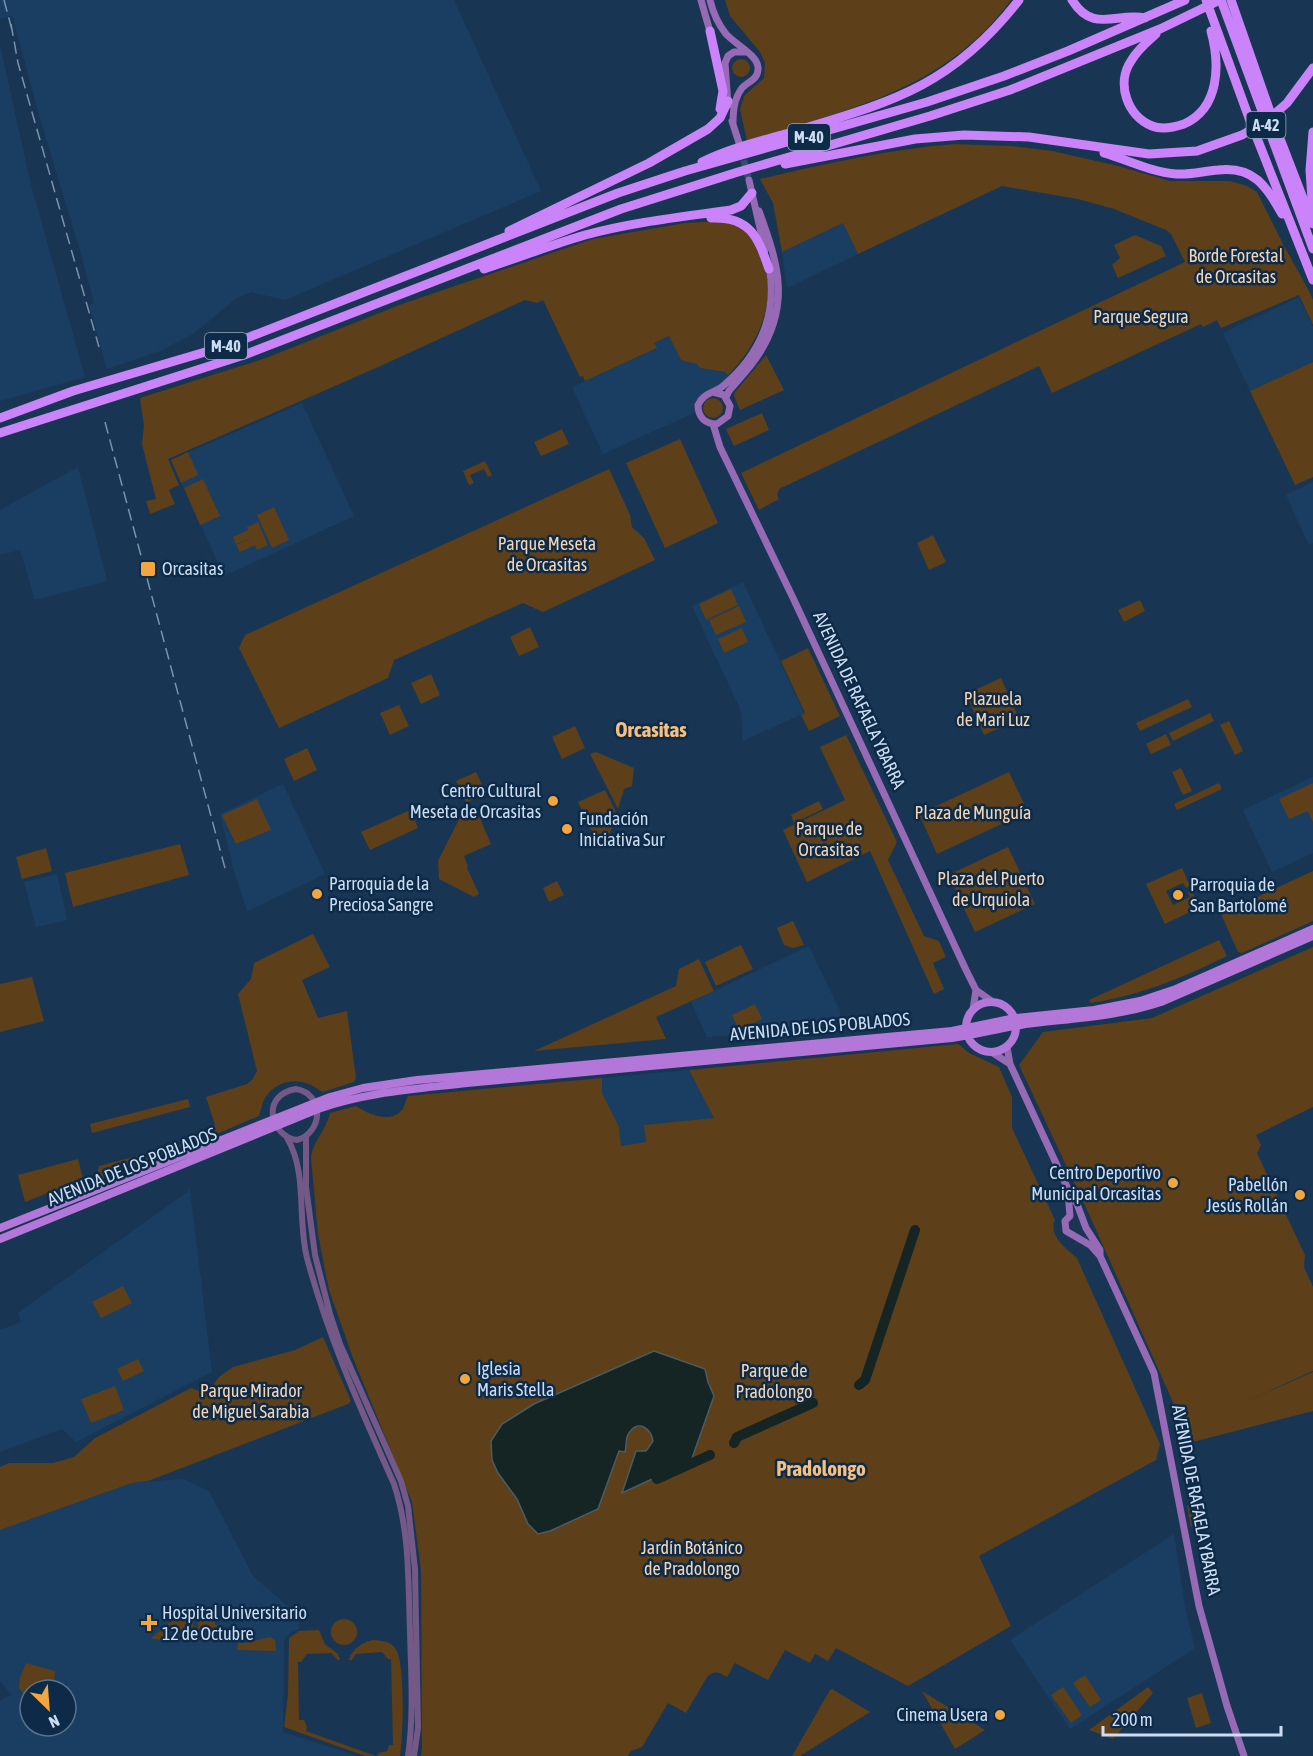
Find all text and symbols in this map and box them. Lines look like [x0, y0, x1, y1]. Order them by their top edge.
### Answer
road number: A-42 [1246, 112, 1286, 138]
road number: M-40 [788, 124, 830, 150]
park label: Borde Forestal de Orcasitas [1189, 245, 1284, 287]
park label: Parque Segura [1093, 306, 1189, 327]
road number: M-40 [205, 333, 247, 359]
park label: Parque Meseta de Orcasitas [498, 533, 596, 575]
place label: Orcasitas [162, 558, 223, 579]
marker: Orcasitas [139, 560, 157, 578]
street label: AVENIDA DE RAFAELA YBARRA [809, 608, 910, 792]
park label: Plazuela de Mari Luz [956, 688, 1030, 730]
district label: Orcasitas [615, 717, 687, 741]
place label: Centro Cultural Meseta de Orcasitas [410, 780, 541, 822]
marker: Centro Cultural Meseta de Orcasitas [546, 794, 560, 808]
park label: Plaza de Munguía [915, 802, 1031, 823]
place label: Fundación Iniciativa Sur [579, 808, 665, 850]
park label: Parque de Orcasitas [796, 818, 862, 860]
marker: Fundación Iniciativa Sur [560, 822, 574, 836]
park label: Plaza del Puerto de Urquiola [937, 868, 1045, 910]
place label: Parroquia de la Preciosa Sangre [329, 873, 434, 915]
place label: Parroquia de San Bartolomé [1190, 874, 1287, 916]
marker: Parroquia de la Preciosa Sangre [310, 887, 324, 901]
marker: Parroquia de San Bartolomé [1171, 888, 1185, 902]
street label: AVENIDA DE LOS POBLADOS [729, 1008, 911, 1045]
street label: AVENIDA DE LOS POBLADOS [44, 1123, 220, 1210]
place label: Centro Deportivo Municipal Orcasitas [1031, 1162, 1161, 1204]
place label: Pabellón Jesús Rollán [1206, 1174, 1288, 1216]
marker: Centro Deportivo Municipal Orcasitas [1166, 1176, 1180, 1190]
marker: Pabellón Jesús Rollán [1293, 1188, 1307, 1202]
place label: Iglesia Maris Stella [477, 1358, 554, 1400]
park label: Parque de Pradolongo [736, 1360, 812, 1402]
marker: Iglesia Maris Stella [458, 1372, 472, 1386]
park label: Parque Mirador de Miguel Sarabia [192, 1380, 310, 1422]
street label: AVENIDA DE RAFAELA YBARRA [1168, 1403, 1225, 1597]
district label: Pradolongo [776, 1456, 866, 1480]
park label: Jardín Botánico de Pradolongo [641, 1537, 743, 1579]
place label: Hospital Universitario 12 de Octubre [162, 1602, 307, 1644]
marker: Hospital Universitario 12 de Octubre [140, 1614, 158, 1632]
north arrow [18, 1678, 78, 1738]
scale bar [1103, 1699, 1282, 1737]
place label: Cinema Usera [897, 1704, 988, 1725]
marker: Cinema Usera [993, 1708, 1007, 1722]
text: 200 m [1112, 1709, 1153, 1730]
text: N [46, 1711, 62, 1732]

